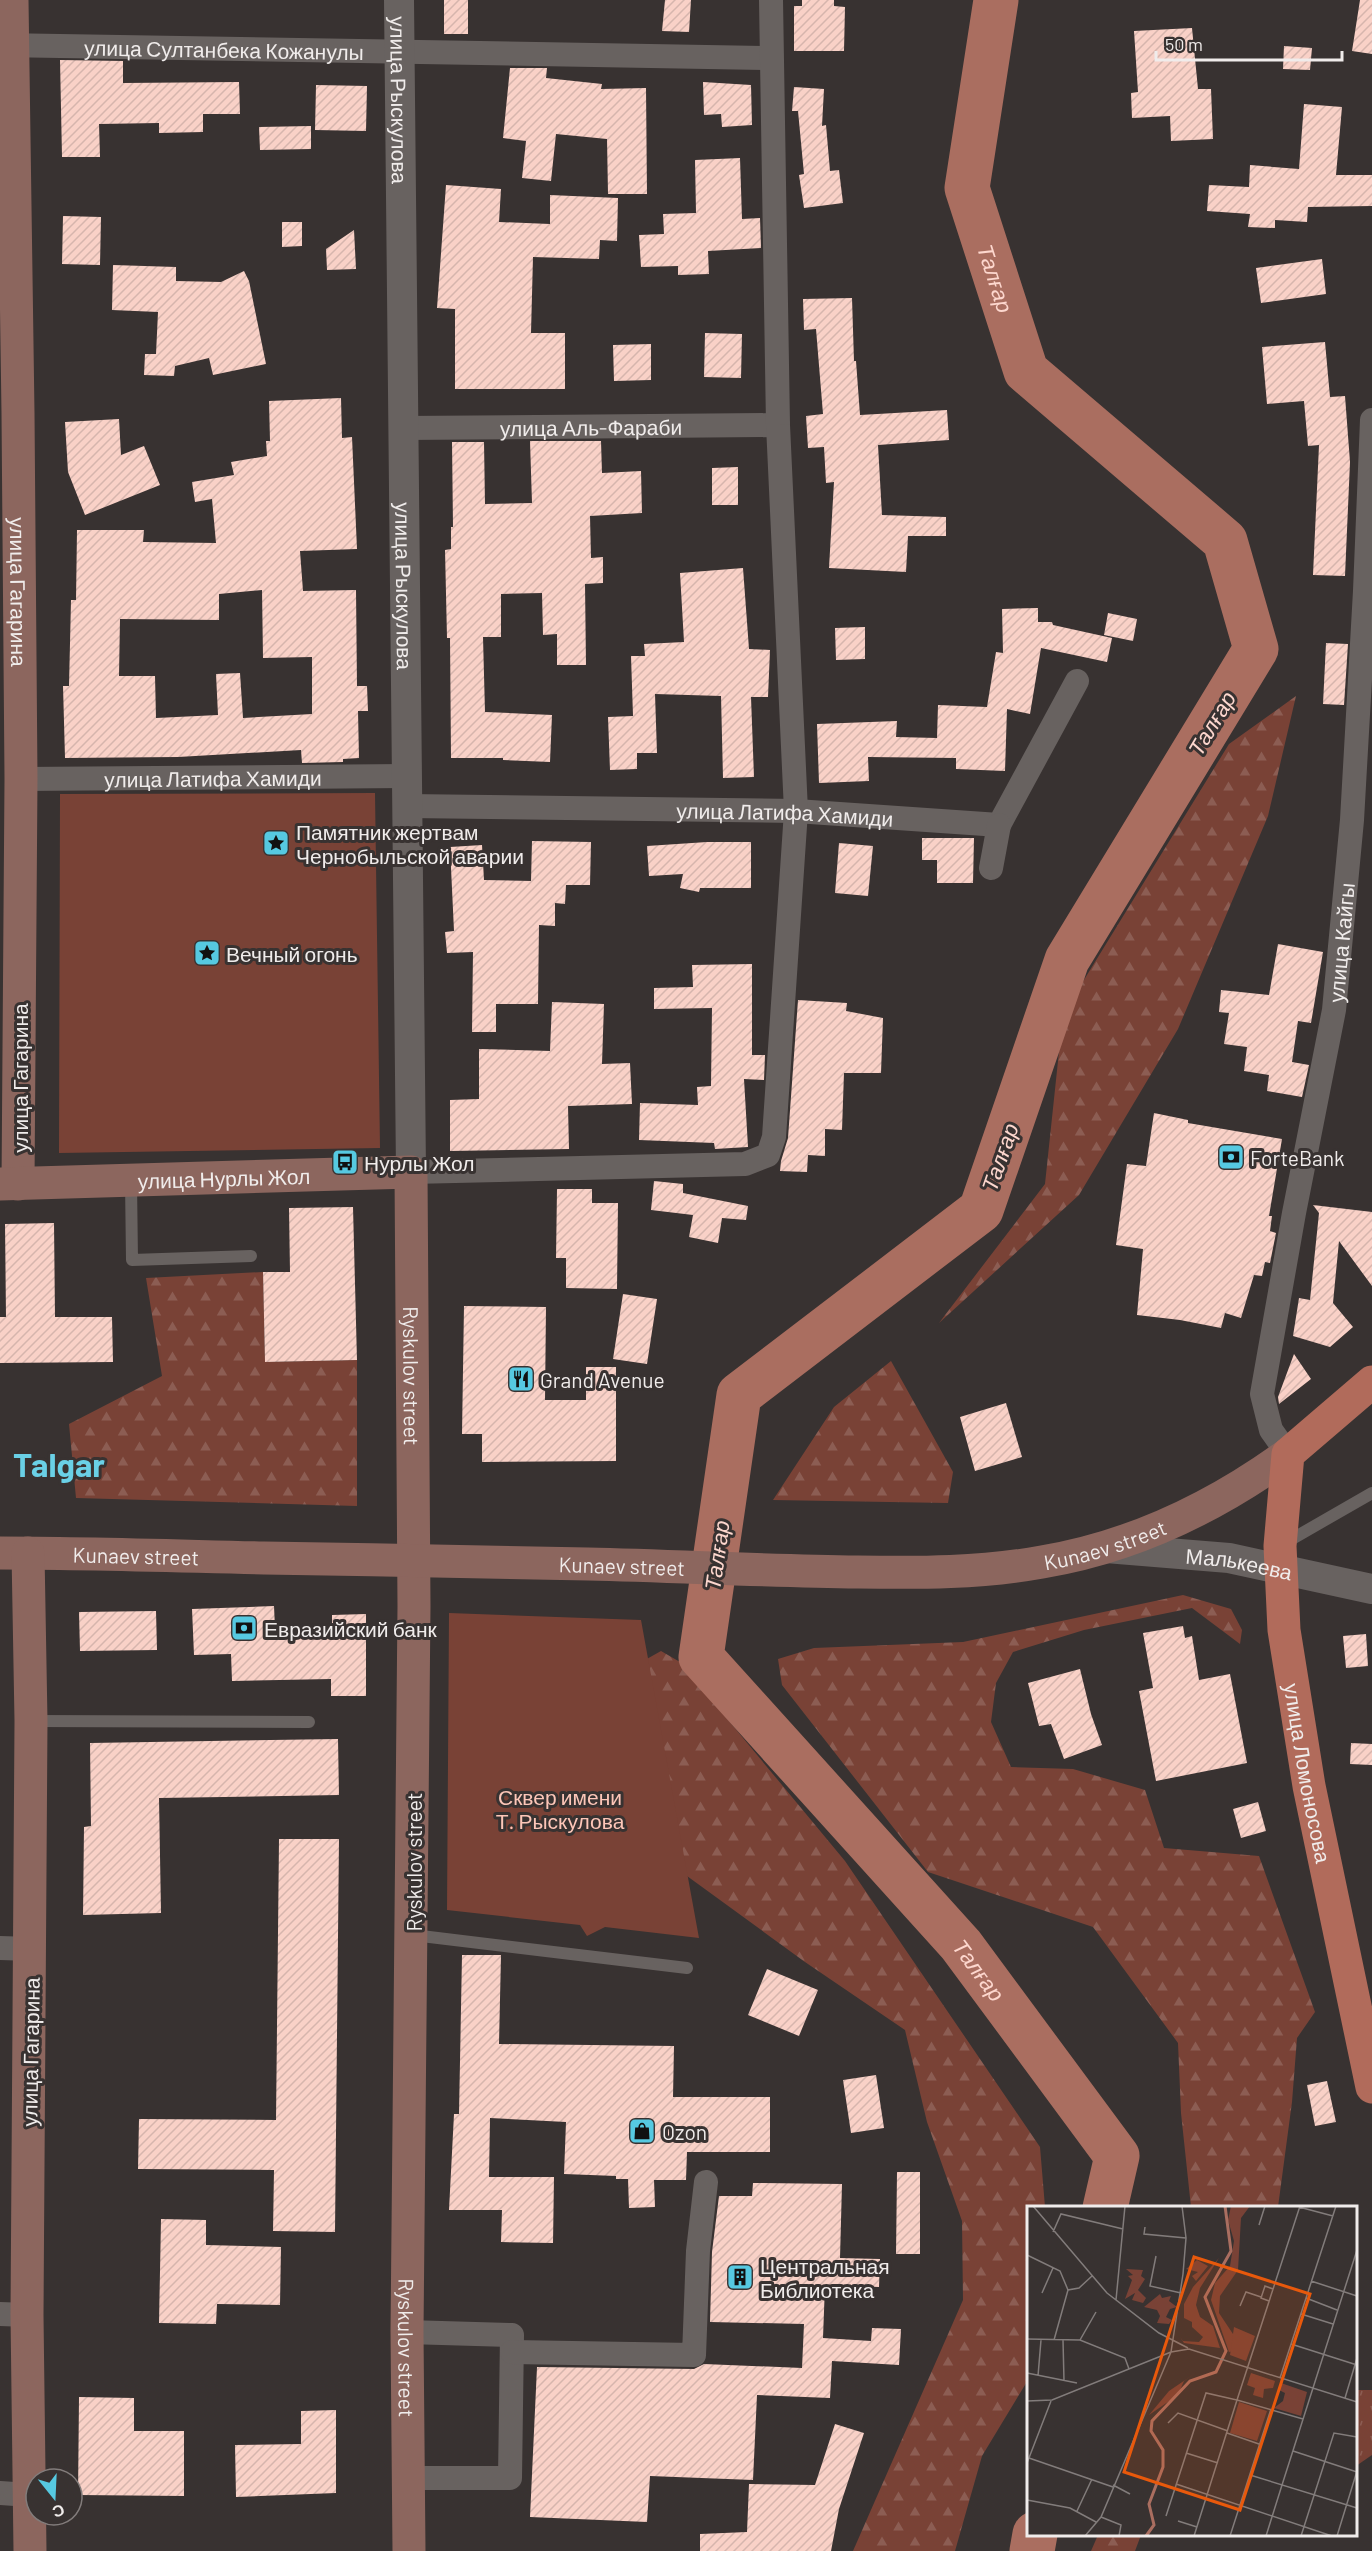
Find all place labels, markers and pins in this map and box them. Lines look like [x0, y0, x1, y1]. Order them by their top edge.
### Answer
place label: Памятник жертвам Чернобыльской аварии [296, 819, 524, 868]
place icon: Памятник жертвам Чернобыльской аварии [261, 828, 291, 858]
place icon: Вечный огонь [192, 938, 222, 968]
place label: Вечный огонь [226, 941, 358, 966]
bank icon: ForteBank [1216, 1142, 1246, 1172]
place label: ForteBank [1250, 1145, 1345, 1170]
bus stop icon: Нурлы Жол [330, 1147, 360, 1177]
place label: Нурлы Жол [364, 1150, 475, 1175]
restaurant icon: Grand Avenue [506, 1364, 536, 1394]
place label: Grand Avenue [540, 1367, 665, 1392]
bank icon: Евразийский банк [229, 1613, 259, 1643]
place label: Евразийский банк [264, 1616, 438, 1641]
shop icon: Ozon [627, 2116, 657, 2146]
place label: Ozon [662, 2119, 707, 2144]
place label: Центральная Библиотека [760, 2253, 890, 2302]
building icon: Центральная Библиотека [725, 2262, 755, 2292]

